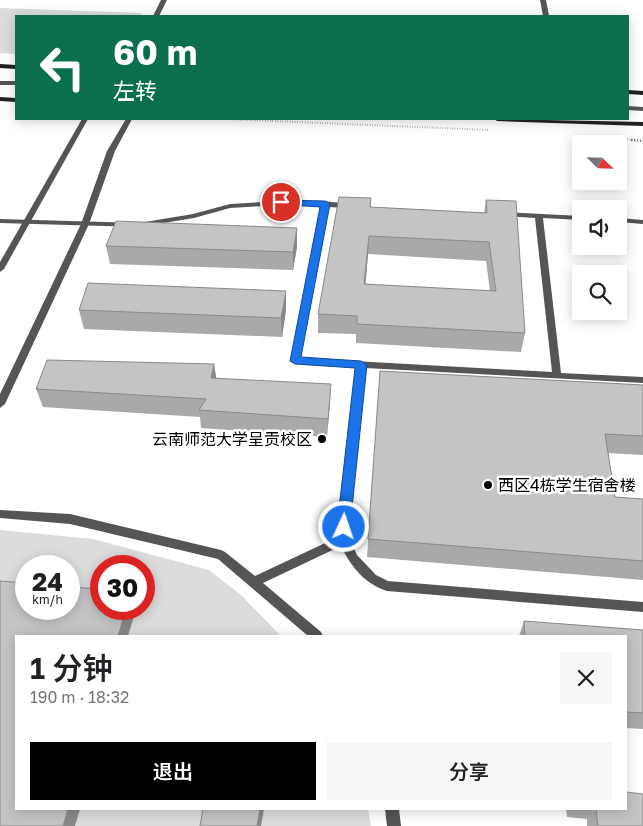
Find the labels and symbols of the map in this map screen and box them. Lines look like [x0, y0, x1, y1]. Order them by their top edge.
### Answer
north arrow [572, 135, 628, 190]
pin [260, 181, 302, 223]
place label: 云南师范大学呈贡校区 [152, 429, 312, 449]
marker: 云南师范大学呈贡校区 [316, 433, 328, 445]
place label: 西区4栋学生宿舍楼 [498, 475, 636, 495]
marker: 西区4栋学生宿舍楼 [482, 479, 494, 491]
position arrow [317, 500, 369, 552]
speed limit sign: 30 [90, 555, 155, 620]

